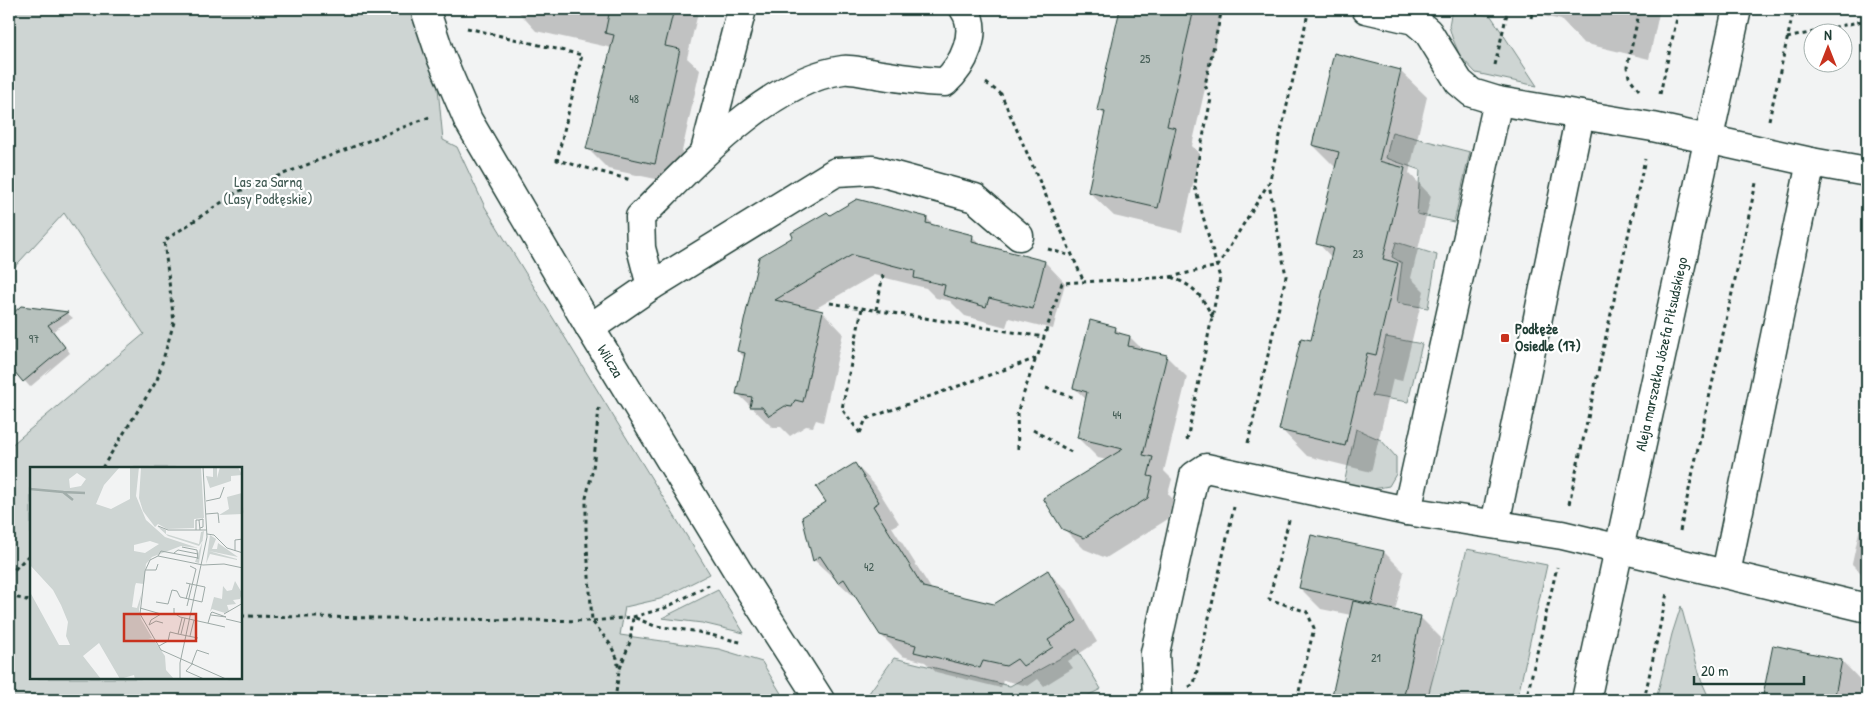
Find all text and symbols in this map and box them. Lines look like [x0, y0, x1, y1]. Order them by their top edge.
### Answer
north arrow [1804, 22, 1854, 72]
text: N [1824, 25, 1832, 44]
house number: 25 [1140, 50, 1150, 67]
house number: 48 [629, 90, 639, 107]
park label: Las za Sarną (Lasy Podłęskie) [223, 171, 313, 209]
house number: 23 [1353, 245, 1364, 262]
street label: Aleja marszałka Józefa Piłsudskiego [1630, 255, 1693, 453]
place label: Podłęże Osiedle (17) [1515, 318, 1581, 356]
house number: 97 [29, 330, 39, 347]
marker: Podłęże Osiedle (17) [1499, 332, 1511, 344]
street label: Wilcza [593, 341, 629, 381]
house number: 44 [1112, 406, 1122, 423]
inset map [30, 467, 242, 679]
house number: 42 [864, 558, 874, 575]
house number: 21 [1371, 649, 1381, 666]
scale bar [1694, 654, 1804, 686]
text: 20 m [1701, 660, 1728, 681]

